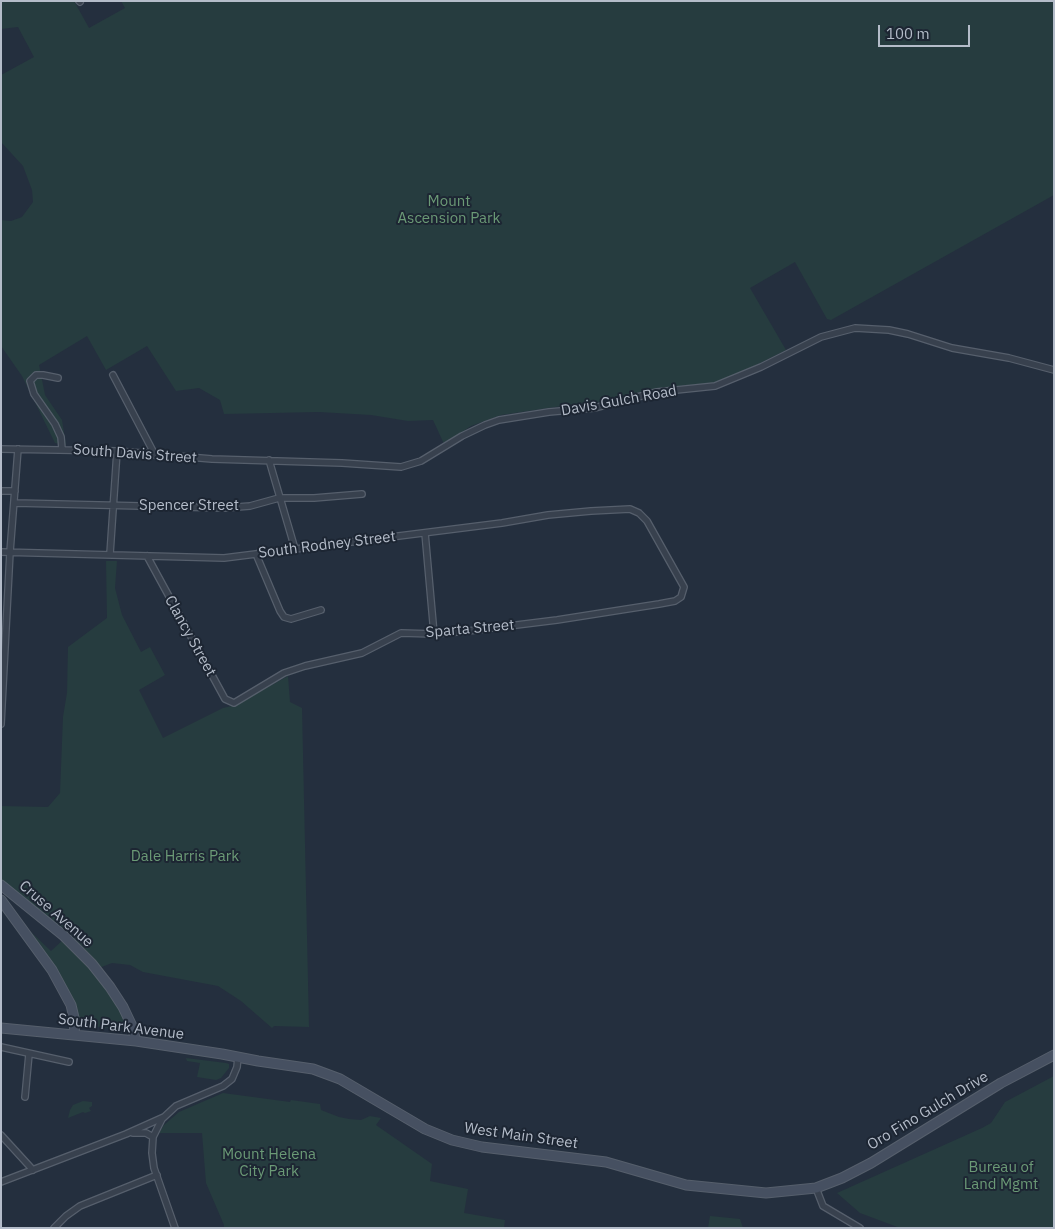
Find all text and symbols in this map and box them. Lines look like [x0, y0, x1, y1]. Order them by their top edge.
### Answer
scale bar [880, 15, 972, 47]
text: 100 m [886, 24, 930, 43]
park label: Mount Ascension Park [397, 193, 501, 228]
street label: Davis Gulch Road [560, 382, 678, 420]
street label: South Davis Street [73, 441, 197, 467]
street label: Spencer Street [139, 497, 239, 515]
street label: South Rodney Street [257, 528, 397, 562]
street label: Clancy Street [160, 592, 220, 680]
street label: Sparta Street [425, 616, 515, 642]
park label: Dale Harris Park [131, 848, 239, 866]
street label: Cruse Avenue [15, 877, 97, 951]
street label: South Park Avenue [57, 1010, 185, 1044]
street label: Oro Fino Gulch Drive [864, 1068, 992, 1154]
street label: West Main Street [463, 1119, 579, 1153]
park label: Mount Helena City Park [222, 1146, 316, 1181]
park label: Bureau of Land Mgmt [964, 1159, 1038, 1194]

